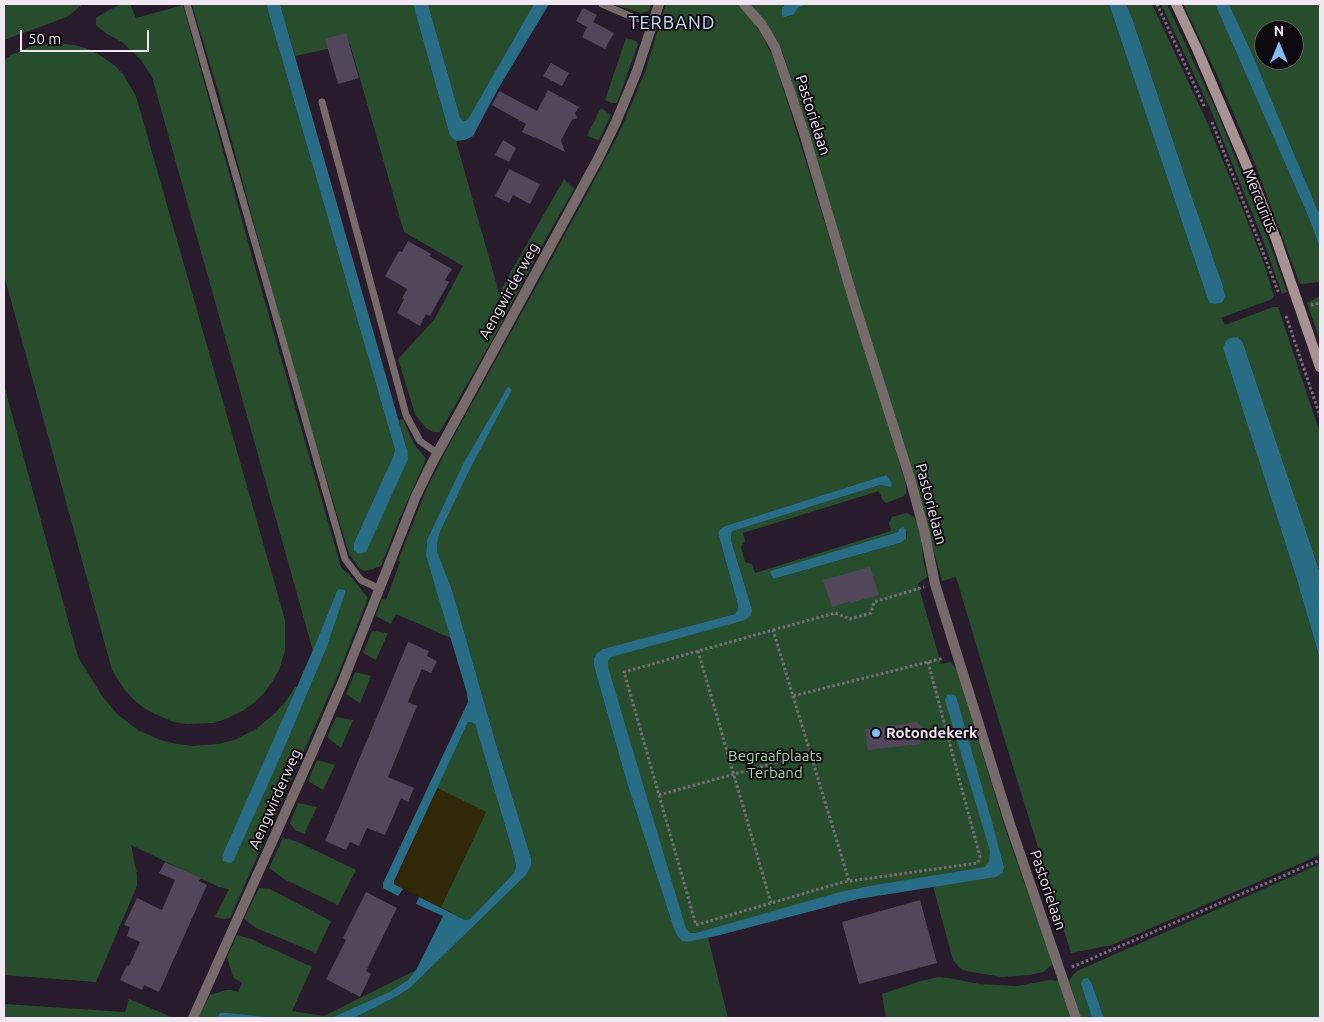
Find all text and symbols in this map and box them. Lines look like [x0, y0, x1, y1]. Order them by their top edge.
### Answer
district label: TERBAND [628, 12, 716, 34]
scale bar [22, 20, 151, 52]
north arrow [1254, 20, 1304, 70]
text: N [1274, 23, 1284, 39]
text: 50 m [28, 30, 61, 47]
street label: Pastorielaan [792, 73, 834, 157]
street label: Mercurius [1239, 167, 1281, 235]
street label: Aengwirderweg [475, 240, 543, 342]
street label: Pastorielaan [912, 461, 950, 547]
place label: Rotondekerk [886, 724, 977, 742]
marker: Rotondekerk [870, 727, 882, 739]
street label: Aengwirderweg [245, 746, 305, 852]
park label: Begraafplaats Terband [728, 747, 822, 782]
street label: Pastorielaan [1026, 848, 1070, 932]

